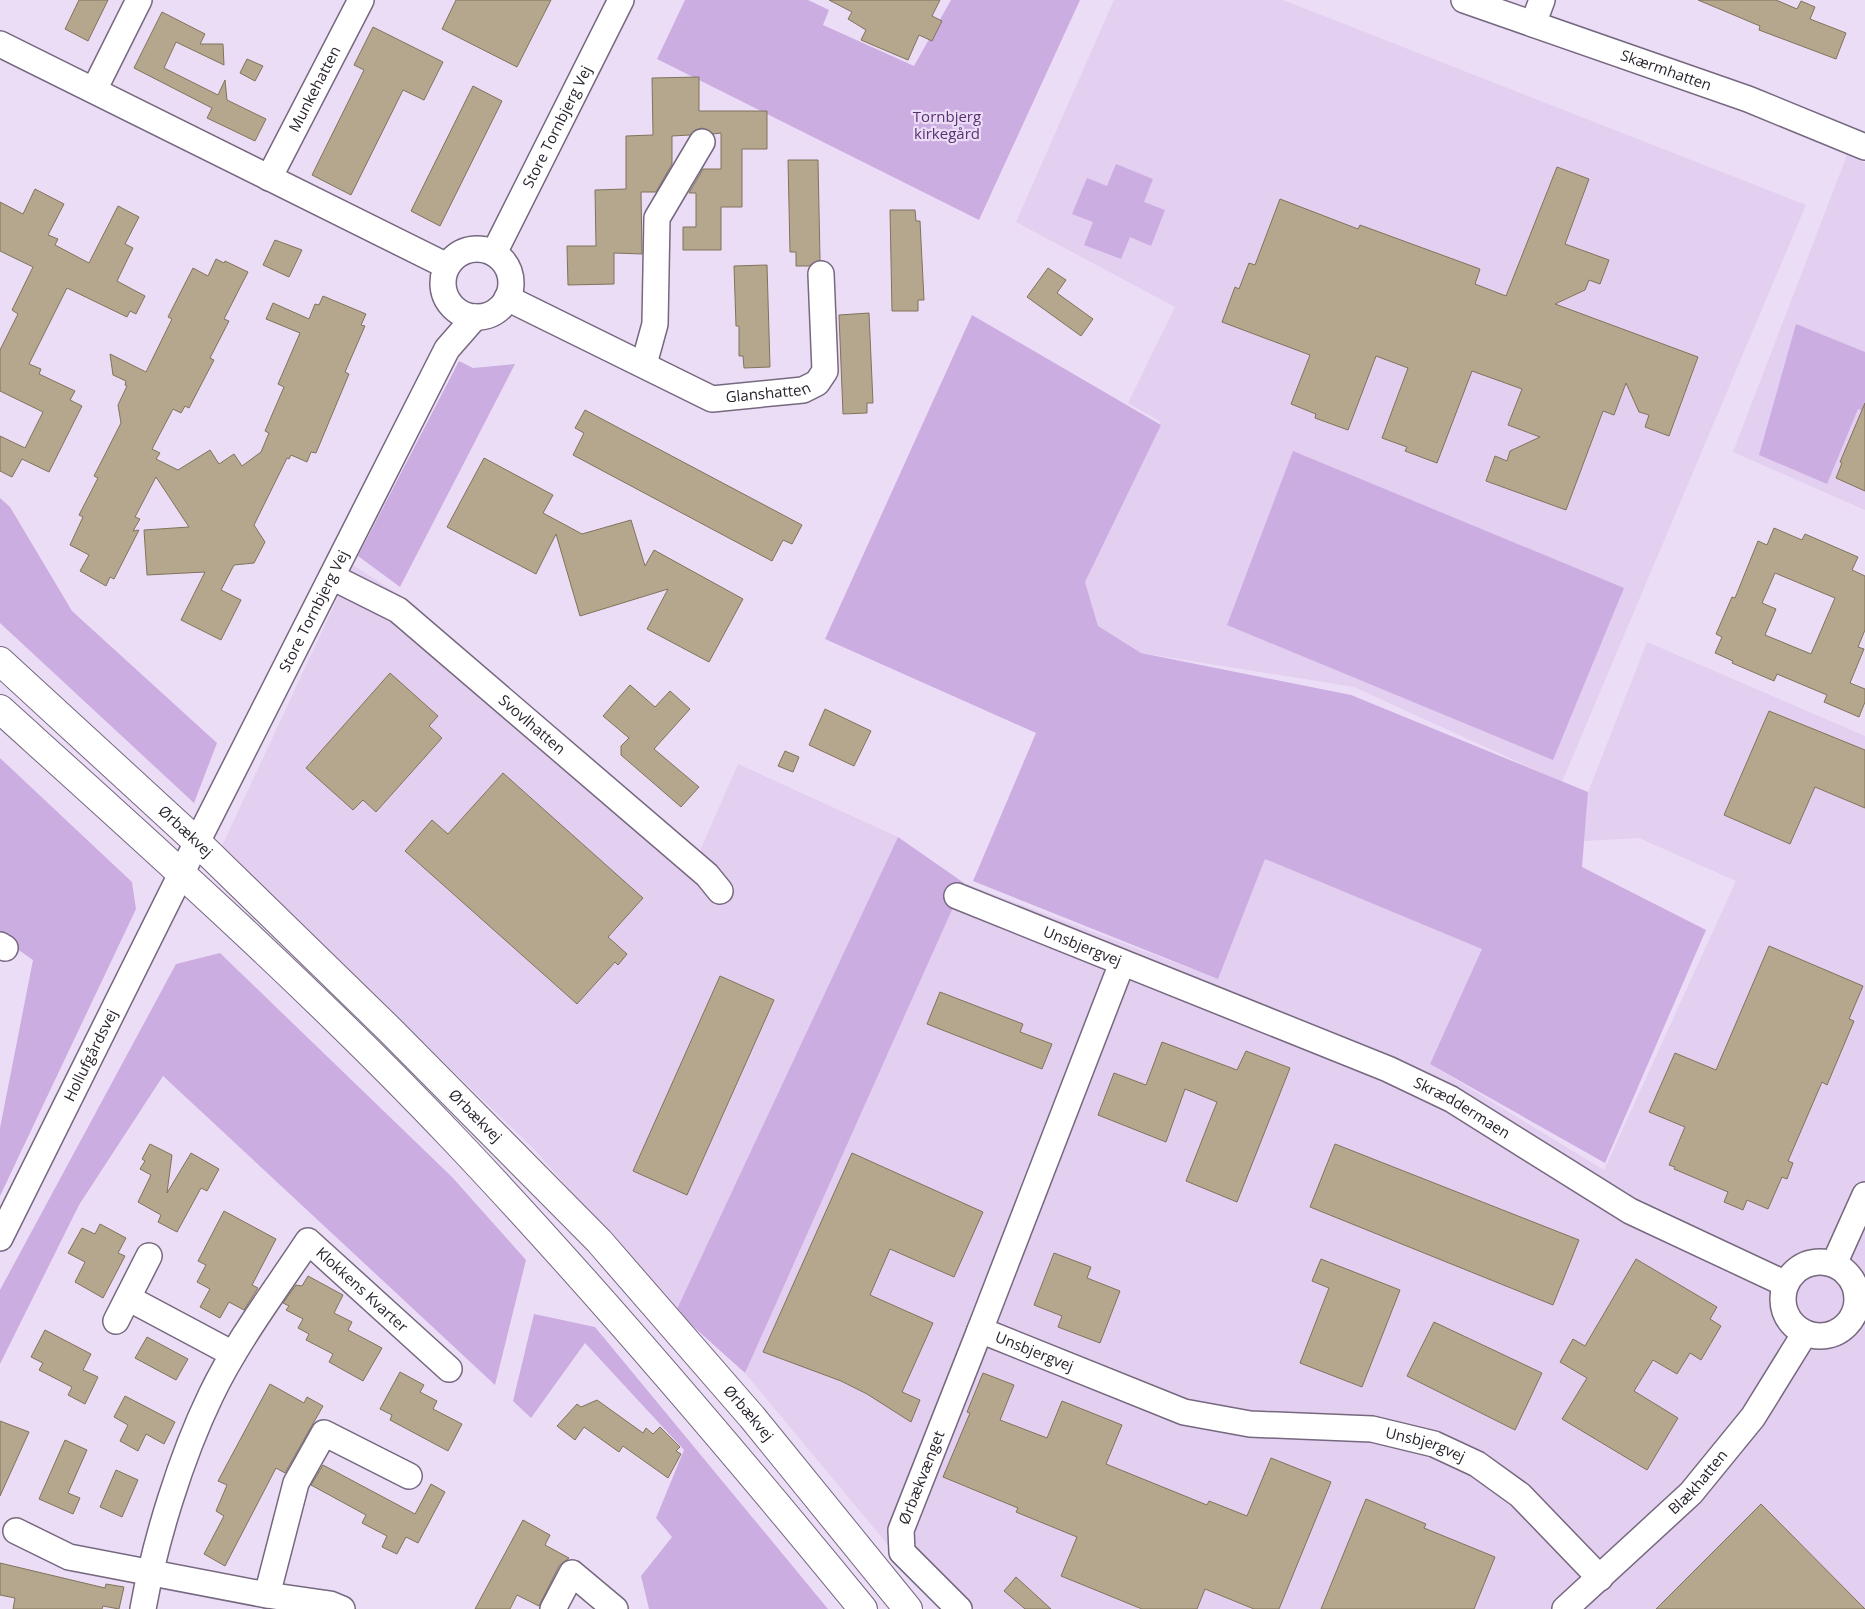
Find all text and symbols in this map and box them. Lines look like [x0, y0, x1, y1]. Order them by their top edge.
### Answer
street label: Munkehatten [284, 42, 345, 135]
street label: Skærmhatten [1618, 44, 1715, 95]
street label: Store Tornbjerg Vej [517, 62, 595, 191]
park label: Tornbjerg kirkegård [913, 106, 981, 143]
street label: Glanshatten [725, 377, 814, 407]
street label: Store Tornbjerg Vej [274, 546, 352, 675]
street label: Svovlhatten [495, 690, 570, 758]
street label: Ørbækvej [155, 801, 218, 861]
street label: Unsbjergvej [1041, 921, 1125, 970]
street label: Hollufgårdsvej [59, 1005, 121, 1104]
street label: Skræddermaen [1411, 1072, 1514, 1143]
street label: Ørbækvej [445, 1084, 507, 1146]
street label: Klokkens Kvarter [312, 1242, 413, 1336]
street label: Unsbjergvej [993, 1326, 1077, 1376]
street label: Ørbækvej [720, 1380, 779, 1445]
street label: Unsbjergvej [1384, 1422, 1469, 1466]
street label: Ørbækvænget [893, 1427, 948, 1527]
street label: Blækhatten [1663, 1445, 1731, 1518]

